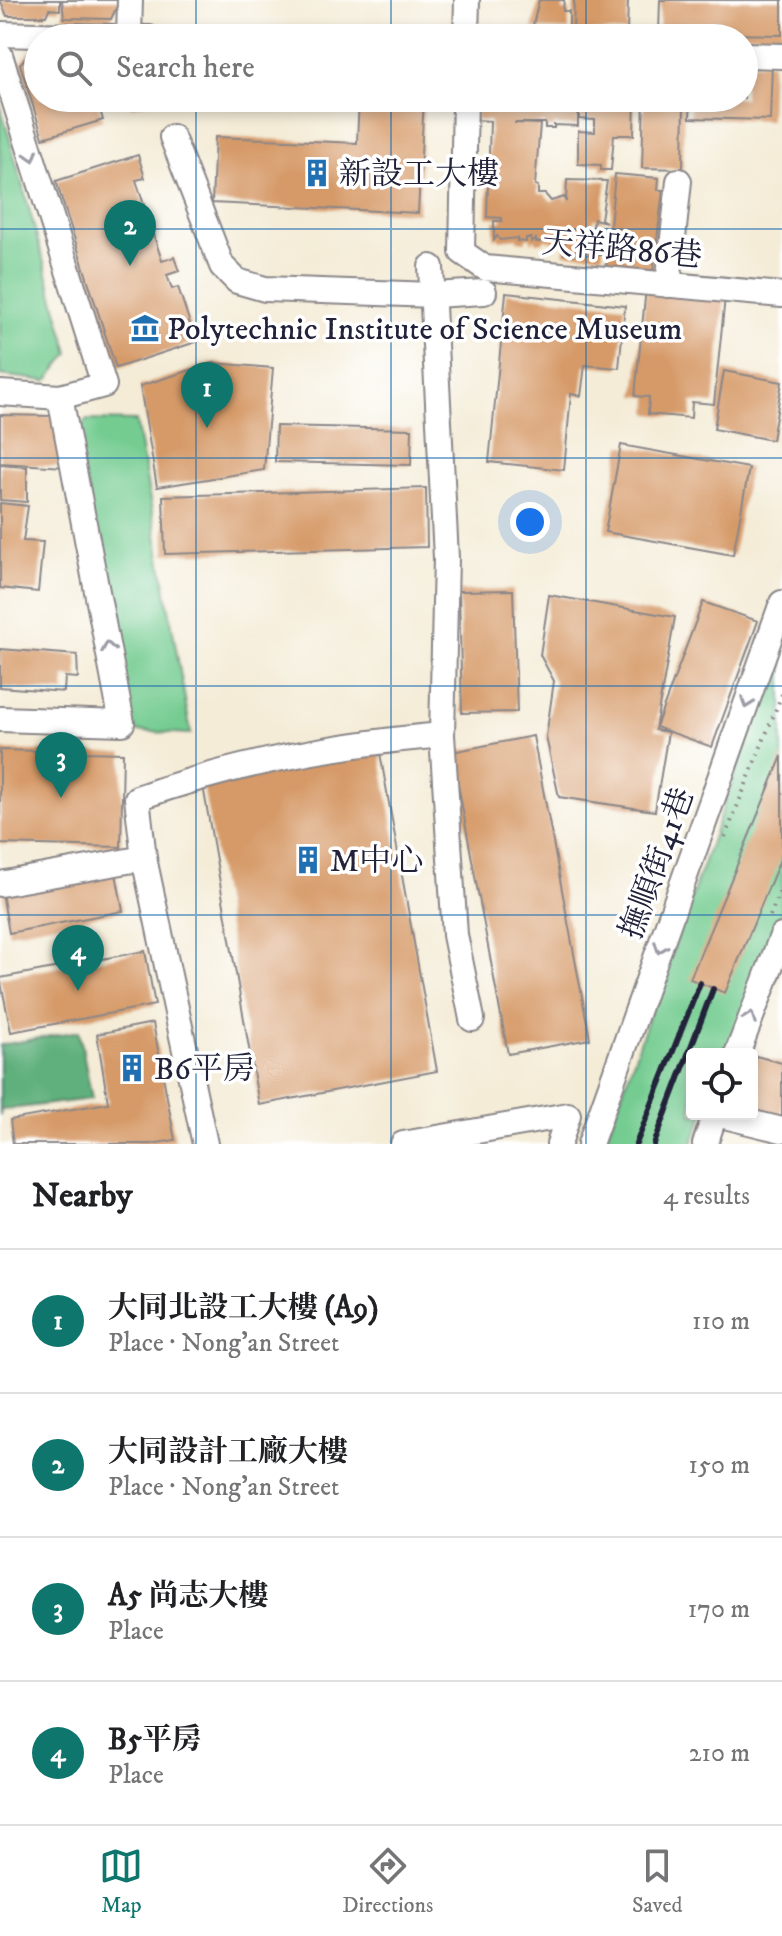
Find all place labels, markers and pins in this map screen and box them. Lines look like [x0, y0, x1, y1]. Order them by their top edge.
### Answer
place label: 新設工大樓 [339, 155, 499, 195]
building icon: 新設工大樓 [302, 158, 332, 188]
pin: 2 [104, 200, 156, 266]
place label: Polytechnic Institute of Science Museum [167, 310, 682, 350]
museum icon: Polytechnic Institute of Science Museum [130, 313, 160, 343]
pin: 1 [181, 362, 233, 428]
pin: 3 [35, 732, 87, 798]
place label: M中心 [330, 842, 423, 882]
building icon: M中心 [293, 845, 323, 875]
pin: 4 [52, 925, 104, 991]
place label: B6平房 [154, 1050, 255, 1090]
building icon: B6平房 [117, 1053, 147, 1083]

